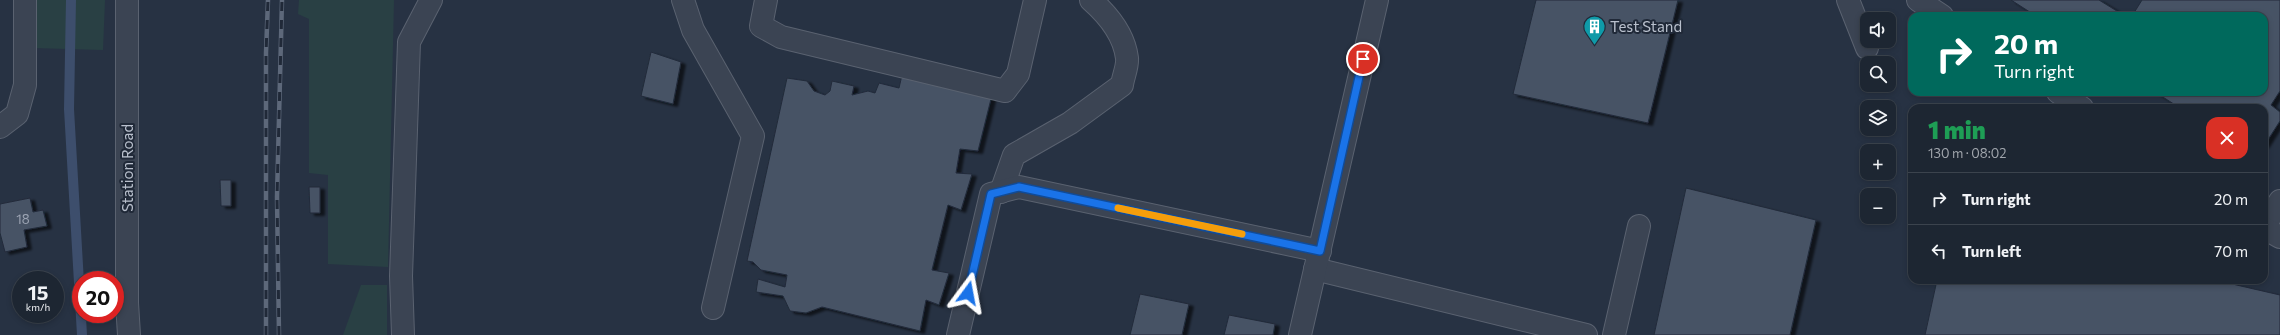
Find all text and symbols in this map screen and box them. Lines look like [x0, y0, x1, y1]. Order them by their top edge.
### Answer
map controls [1860, 12, 1896, 224]
button: sound [1860, 12, 1896, 48]
building icon: Test Stand [1582, 14, 1608, 47]
place label: Test Stand [1610, 17, 1682, 35]
text: 20 m [1994, 26, 2058, 60]
icon: right [1928, 28, 1980, 80]
pin [1346, 42, 1380, 76]
icon: arrive [1352, 48, 1374, 70]
button: search [1860, 56, 1896, 92]
text: Turn right [1994, 60, 2074, 82]
button: layers [1860, 100, 1896, 136]
text: 1 min [1928, 115, 1986, 144]
button: close [2206, 117, 2248, 159]
street label: Station Road [118, 124, 136, 212]
button: + [1860, 144, 1896, 180]
text: 130 m · 08:02 [1928, 145, 2006, 161]
button: − [1860, 188, 1896, 224]
icon: right [1928, 188, 1950, 210]
text: Turn right [1962, 190, 2031, 208]
text: 20 m [2214, 190, 2248, 208]
house number: 18 [16, 211, 30, 227]
icon: left [1928, 240, 1950, 262]
text: Turn left [1962, 242, 2021, 260]
text: 70 m [2214, 242, 2248, 260]
speed limit sign: 20 [72, 271, 124, 323]
position arrow [947, 272, 989, 314]
text: 15 [28, 280, 48, 304]
text: km/h [26, 301, 50, 313]

